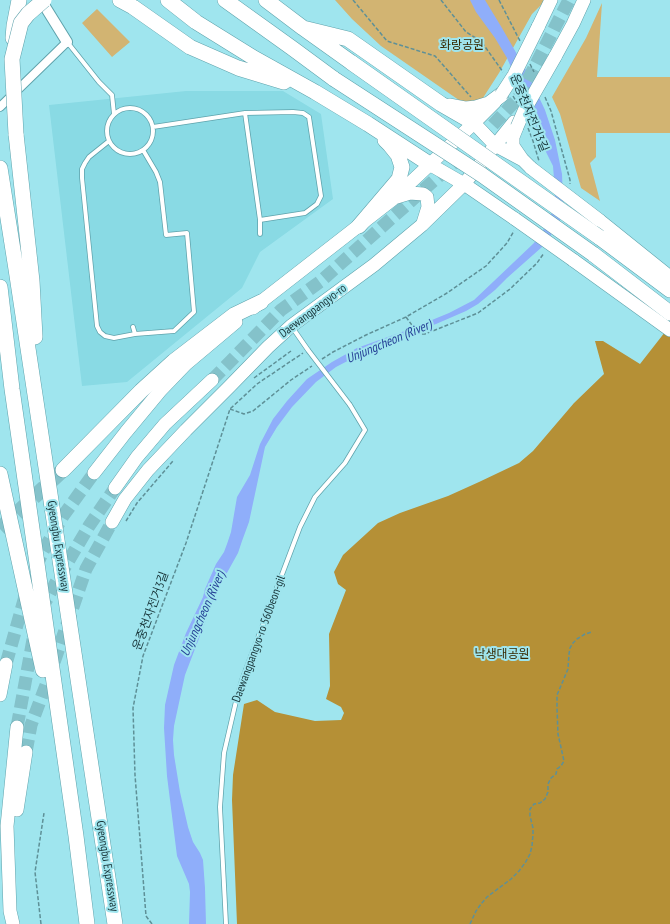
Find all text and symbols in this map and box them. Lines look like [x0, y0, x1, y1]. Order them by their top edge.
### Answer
park label: 화랑공원 [440, 39, 484, 53]
street label: 운중천자전거3길 [507, 72, 551, 154]
street label: Daewangpangyo-ro [277, 281, 349, 341]
water label: Unjungcheon (River) [344, 317, 434, 367]
street label: Gyeongbu Expressway [44, 499, 72, 593]
water label: Unjungcheon (River) [177, 569, 229, 659]
street label: 운중천자전거3길 [130, 570, 172, 652]
street label: Daewangpangyo-ro 560beon-gil [229, 574, 289, 704]
park label: 낙생대공원 [474, 648, 530, 662]
street label: Gyeongbu Expressway [93, 819, 121, 913]

